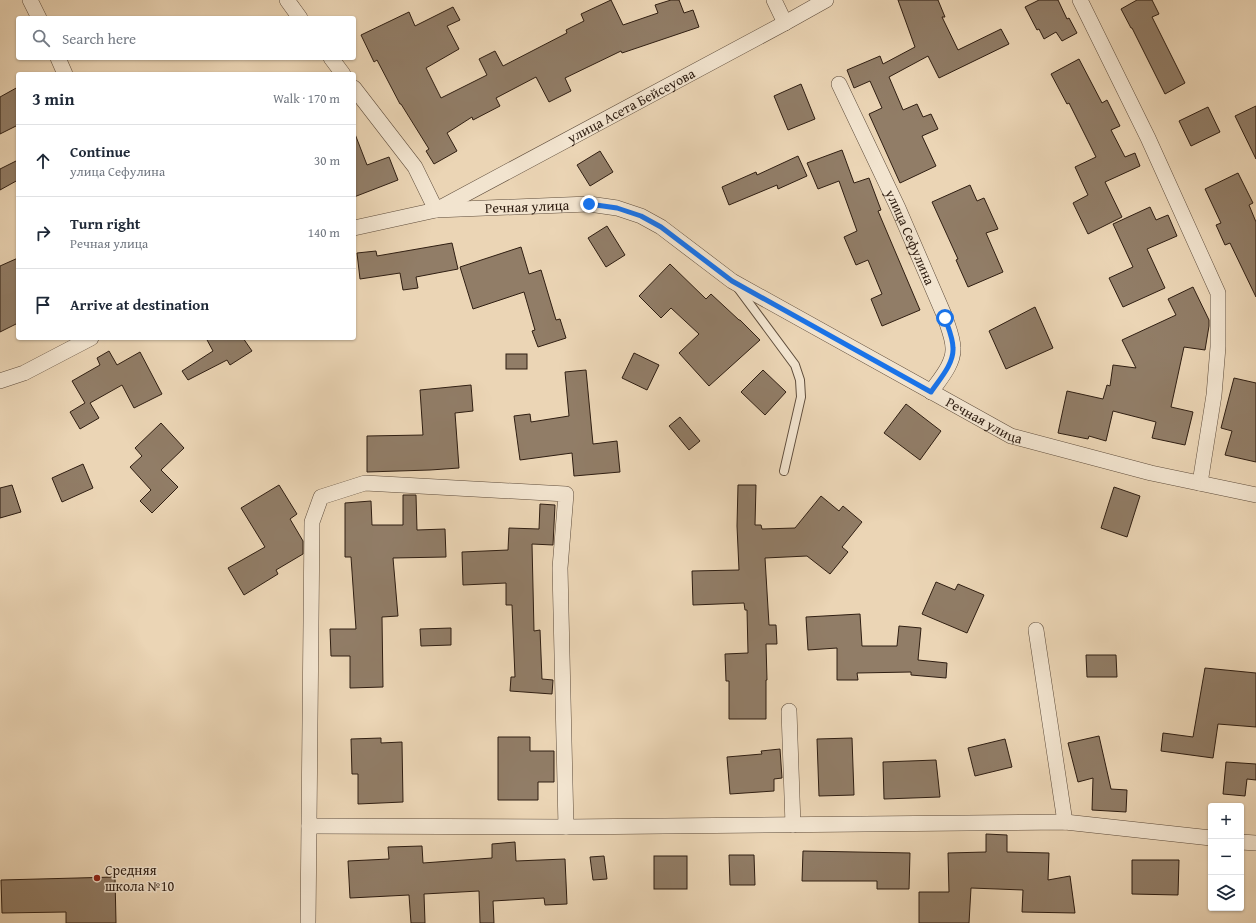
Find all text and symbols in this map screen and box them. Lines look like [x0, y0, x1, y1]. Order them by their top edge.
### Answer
search box [16, 16, 356, 60]
icon: search [30, 27, 52, 49]
text: Search here [62, 28, 136, 49]
street label: улица Асета Бейсеуова [563, 63, 699, 148]
text: 3 min [32, 86, 74, 111]
text: Walk · 170 m [273, 89, 340, 108]
text: Continue [70, 141, 131, 162]
icon: ahead [32, 150, 54, 172]
text: 30 m [314, 151, 340, 170]
text: улица Сефулина [70, 162, 165, 181]
street label: улица Сефулина [880, 185, 940, 288]
street label: Речная улица [484, 195, 570, 218]
route end [580, 195, 598, 213]
text: Turn right [70, 213, 141, 234]
icon: right [32, 222, 54, 244]
text: 140 m [308, 223, 340, 242]
text: Речная улица [70, 234, 148, 253]
icon: arrive [32, 294, 54, 316]
text: Arrive at destination [70, 294, 209, 315]
route start [936, 309, 954, 327]
street label: Речная улица [942, 392, 1025, 449]
map controls [1208, 803, 1244, 911]
button: + [1208, 803, 1244, 839]
button: − [1208, 839, 1244, 875]
place label: Средняя школа №10 [105, 860, 174, 896]
marker: Средняя школа №10 [92, 873, 102, 883]
button: layers [1208, 875, 1244, 911]

